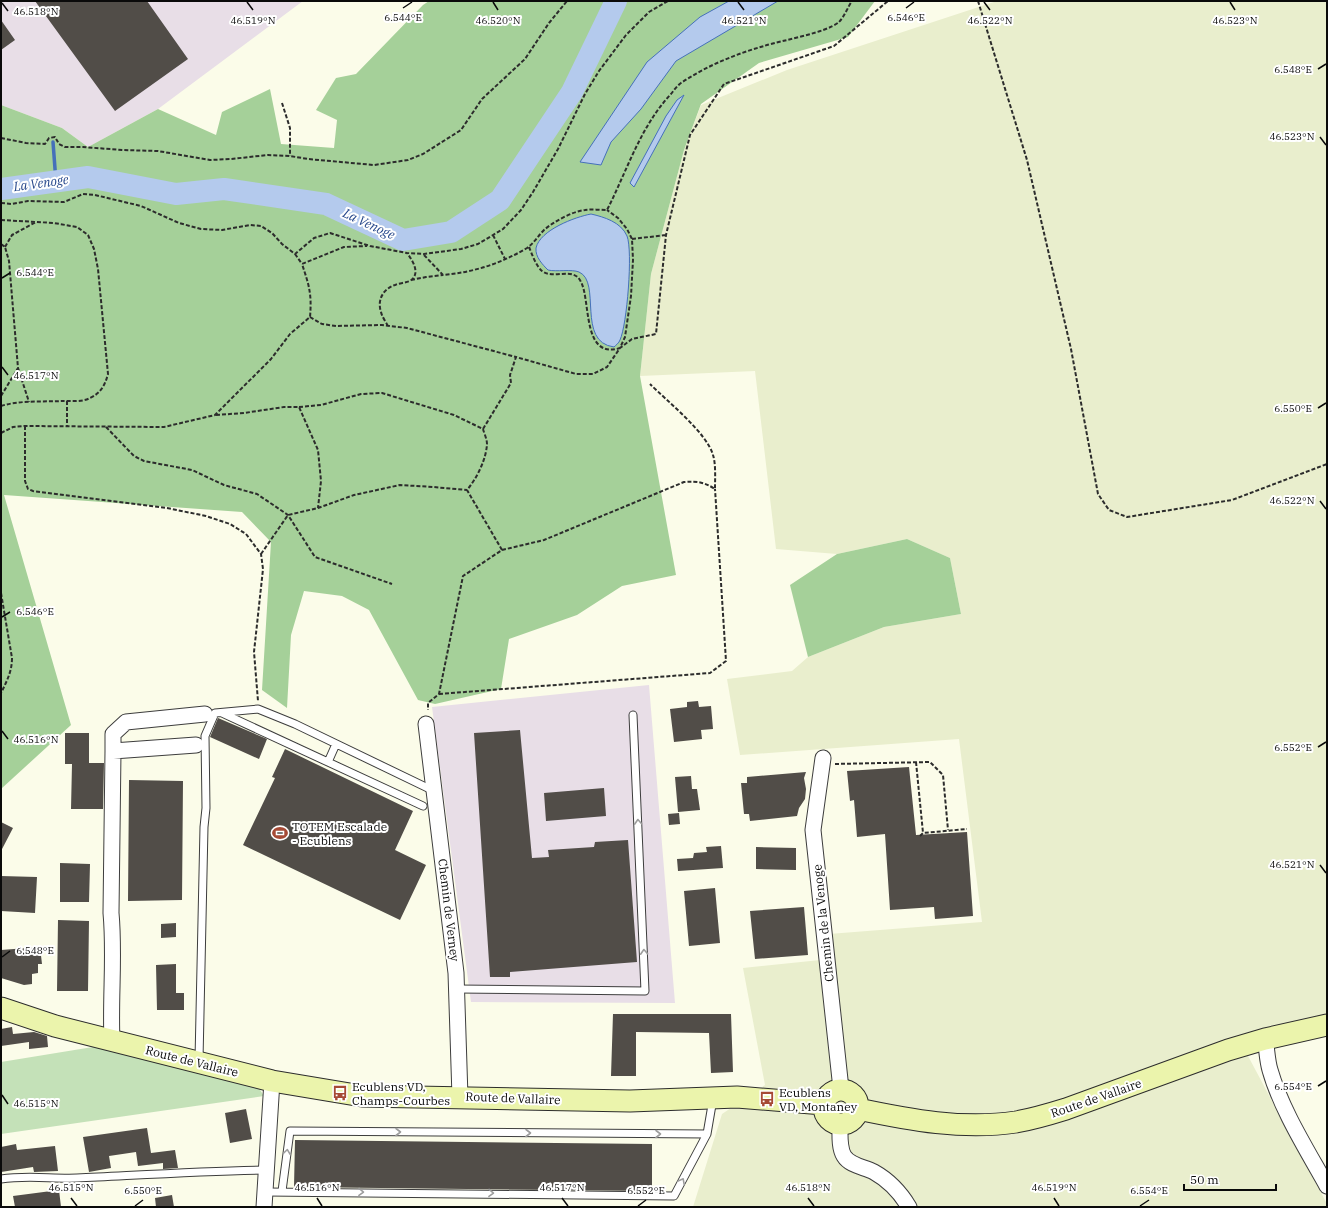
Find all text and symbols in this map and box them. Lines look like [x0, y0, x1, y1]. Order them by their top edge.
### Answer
text: 46.518°N [13, 5, 59, 18]
text: 6.544°E [384, 11, 422, 24]
text: 6.546°E [887, 11, 925, 24]
text: 46.519°N [230, 14, 276, 27]
text: 46.520°N [475, 14, 521, 27]
text: 46.521°N [721, 14, 767, 27]
text: 46.522°N [967, 14, 1013, 27]
text: 46.523°N [1212, 14, 1258, 27]
text: 6.548°E [1274, 63, 1312, 76]
text: 46.523°N [1269, 130, 1315, 143]
water label: La Venoge [11, 171, 70, 195]
water label: La Venoge [339, 204, 398, 244]
text: 6.544°E [16, 266, 54, 279]
text: 46.517°N [13, 369, 59, 382]
text: 6.550°E [1274, 402, 1312, 415]
text: 46.522°N [1269, 494, 1315, 507]
text: 6.546°E [16, 605, 54, 618]
text: 46.516°N [13, 733, 59, 746]
text: 6.552°E [1274, 741, 1312, 754]
place label: TOTEM Escalade - Ecublens [292, 819, 387, 848]
one-way arrow [633, 819, 642, 825]
sports icon: TOTEM Escalade - Ecublens [271, 824, 289, 842]
street label: Chemin de Verney [435, 858, 463, 963]
text: 46.521°N [1269, 858, 1315, 871]
street label: Chemin de la Venoge [809, 864, 837, 982]
text: 6.548°E [16, 944, 54, 957]
one-way arrow [639, 949, 648, 955]
street label: Route de Vallaire [144, 1042, 240, 1080]
street label: Route de Vallaire [1049, 1075, 1143, 1121]
place label: Ecublens VD, Champs-Courbes [352, 1079, 450, 1108]
text: 6.554°E [1274, 1080, 1312, 1093]
bus stop icon: Ecublens VD, Champs-Courbes [331, 1084, 349, 1102]
place label: Ecublens VD, Montaney [779, 1085, 858, 1114]
street label: Route de Vallaire [465, 1089, 561, 1107]
bus stop icon: Ecublens VD, Montaney [758, 1090, 776, 1108]
text: 46.515°N [13, 1097, 59, 1110]
one-way arrow [395, 1127, 401, 1136]
one-way arrow [525, 1129, 531, 1137]
one-way arrow [655, 1130, 661, 1138]
one-way arrow [282, 1149, 291, 1156]
scale bar [1184, 1166, 1276, 1192]
text: 50 m [1190, 1172, 1219, 1187]
one-way arrow [677, 1178, 685, 1185]
text: 46.515°N [48, 1181, 94, 1194]
text: 46.516°N [294, 1181, 340, 1194]
text: 46.517°N [539, 1181, 585, 1194]
text: 46.518°N [785, 1181, 831, 1194]
text: 46.519°N [1031, 1181, 1077, 1194]
text: 6.550°E [124, 1184, 162, 1197]
text: 6.552°E [627, 1184, 665, 1197]
text: 6.554°E [1130, 1184, 1168, 1197]
one-way arrow [358, 1188, 364, 1196]
one-way arrow [488, 1189, 494, 1198]

